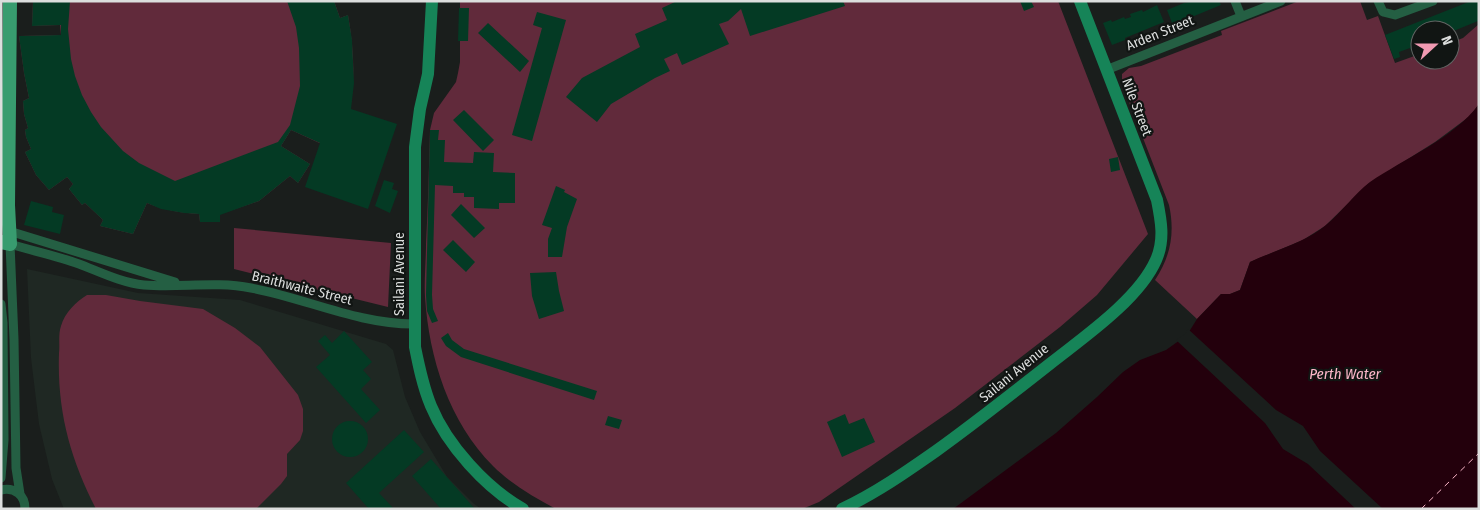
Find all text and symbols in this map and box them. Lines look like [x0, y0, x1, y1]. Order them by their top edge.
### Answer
street label: Arden Street [1124, 12, 1197, 54]
north arrow [1410, 20, 1460, 70]
text: N [1437, 34, 1456, 47]
street label: Nile Street [1118, 76, 1156, 139]
street label: Sailani Avenue [391, 232, 408, 316]
street label: Braithwaite Street [250, 267, 354, 309]
street label: Sailani Avenue [976, 340, 1052, 406]
water label: Perth Water [1309, 365, 1382, 383]

